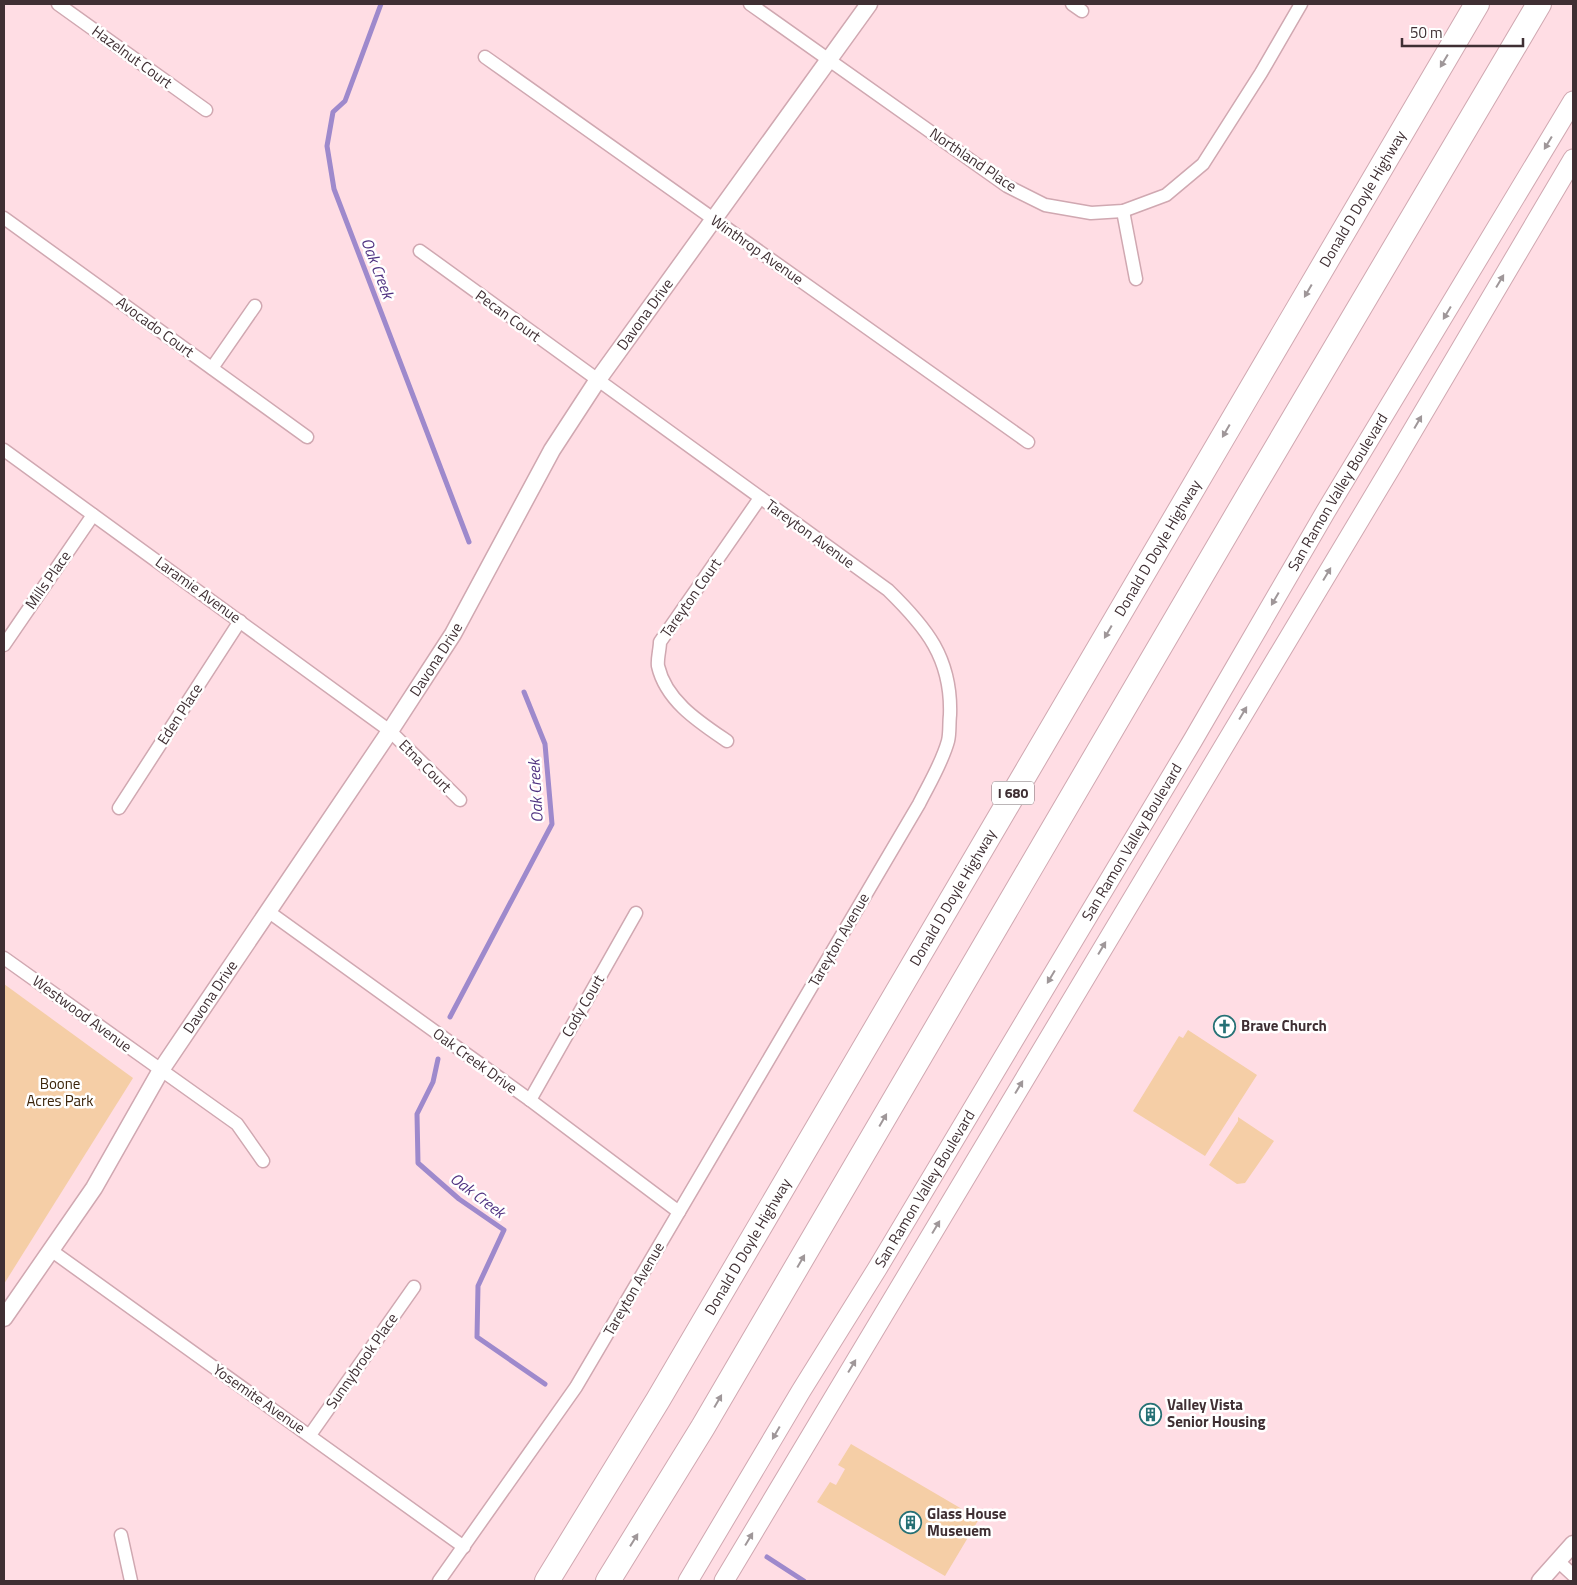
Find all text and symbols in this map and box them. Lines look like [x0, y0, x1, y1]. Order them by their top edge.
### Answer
scale bar [1402, 15, 1523, 47]
street label: Hazelnut Court [87, 20, 178, 94]
text: 50 m [1410, 21, 1443, 44]
one-way arrow [1439, 54, 1448, 67]
street label: Northland Place [925, 122, 1021, 197]
street label: Donald D Doyle Highway [1313, 126, 1411, 271]
one-way arrow [1543, 137, 1552, 150]
street label: Winthrop Avenue [706, 209, 809, 290]
water label: Oak Creek [355, 234, 401, 304]
street label: Davona Drive [611, 273, 679, 355]
one-way arrow [1495, 275, 1504, 288]
street label: Pecan Court [471, 284, 546, 348]
one-way arrow [1303, 285, 1312, 298]
street label: Avocado Court [112, 290, 200, 363]
one-way arrow [1442, 306, 1451, 319]
street label: San Ramon Valley Boulevard [1282, 409, 1393, 575]
one-way arrow [1413, 415, 1422, 428]
one-way arrow [1221, 425, 1230, 438]
street label: Donald D Doyle Highway [1108, 475, 1207, 621]
street label: Tareyton Avenue [761, 493, 860, 574]
street label: Mills Place [19, 546, 76, 614]
street label: Laramie Avenue [151, 551, 246, 629]
street label: Tareyton Court [655, 553, 727, 642]
one-way arrow [1322, 567, 1331, 580]
one-way arrow [1271, 592, 1280, 605]
street label: Davona Drive [403, 618, 468, 701]
one-way arrow [1103, 625, 1112, 638]
street label: Eden Place [151, 679, 208, 749]
one-way arrow [1238, 706, 1247, 719]
street label: Etna Court [394, 734, 458, 798]
water label: Oak Creek [521, 757, 549, 823]
street label: San Ramon Valley Boulevard [1076, 759, 1188, 925]
road number: I 680 [992, 781, 1034, 804]
street label: Donald D Doyle Highway [903, 824, 1002, 970]
street label: Tareyton Avenue [802, 888, 875, 991]
one-way arrow [1098, 941, 1107, 954]
street label: Davona Drive [177, 955, 243, 1038]
street label: Westwood Avenue [28, 970, 137, 1058]
street label: Cody Court [555, 970, 610, 1041]
one-way arrow [1046, 971, 1055, 984]
church icon: Brave Church [1213, 1014, 1237, 1038]
place label: Brave Church [1241, 1014, 1327, 1037]
street label: Oak Creek Drive [428, 1022, 522, 1099]
park label: Boone Acres Park [27, 1072, 94, 1112]
one-way arrow [1014, 1081, 1023, 1094]
street label: San Ramon Valley Boulevard [868, 1106, 980, 1272]
one-way arrow [878, 1114, 887, 1127]
water label: Oak Creek [445, 1166, 512, 1225]
street label: Donald D Doyle Highway [698, 1174, 797, 1319]
one-way arrow [931, 1220, 940, 1233]
street label: Tareyton Avenue [597, 1237, 670, 1340]
one-way arrow [796, 1254, 805, 1267]
street label: Sunnybrook Place [320, 1308, 403, 1413]
street label: Yosemite Avenue [208, 1358, 310, 1439]
one-way arrow [848, 1360, 857, 1373]
place label: Valley Vista Senior Housing [1167, 1393, 1265, 1433]
one-way arrow [714, 1394, 723, 1407]
building icon: Valley Vista Senior Housing [1139, 1402, 1163, 1426]
one-way arrow [772, 1427, 781, 1440]
place label: Glass House Museuem [927, 1502, 1007, 1542]
building icon: Glass House Museuem [899, 1511, 923, 1535]
one-way arrow [629, 1533, 638, 1546]
one-way arrow [744, 1533, 753, 1546]

